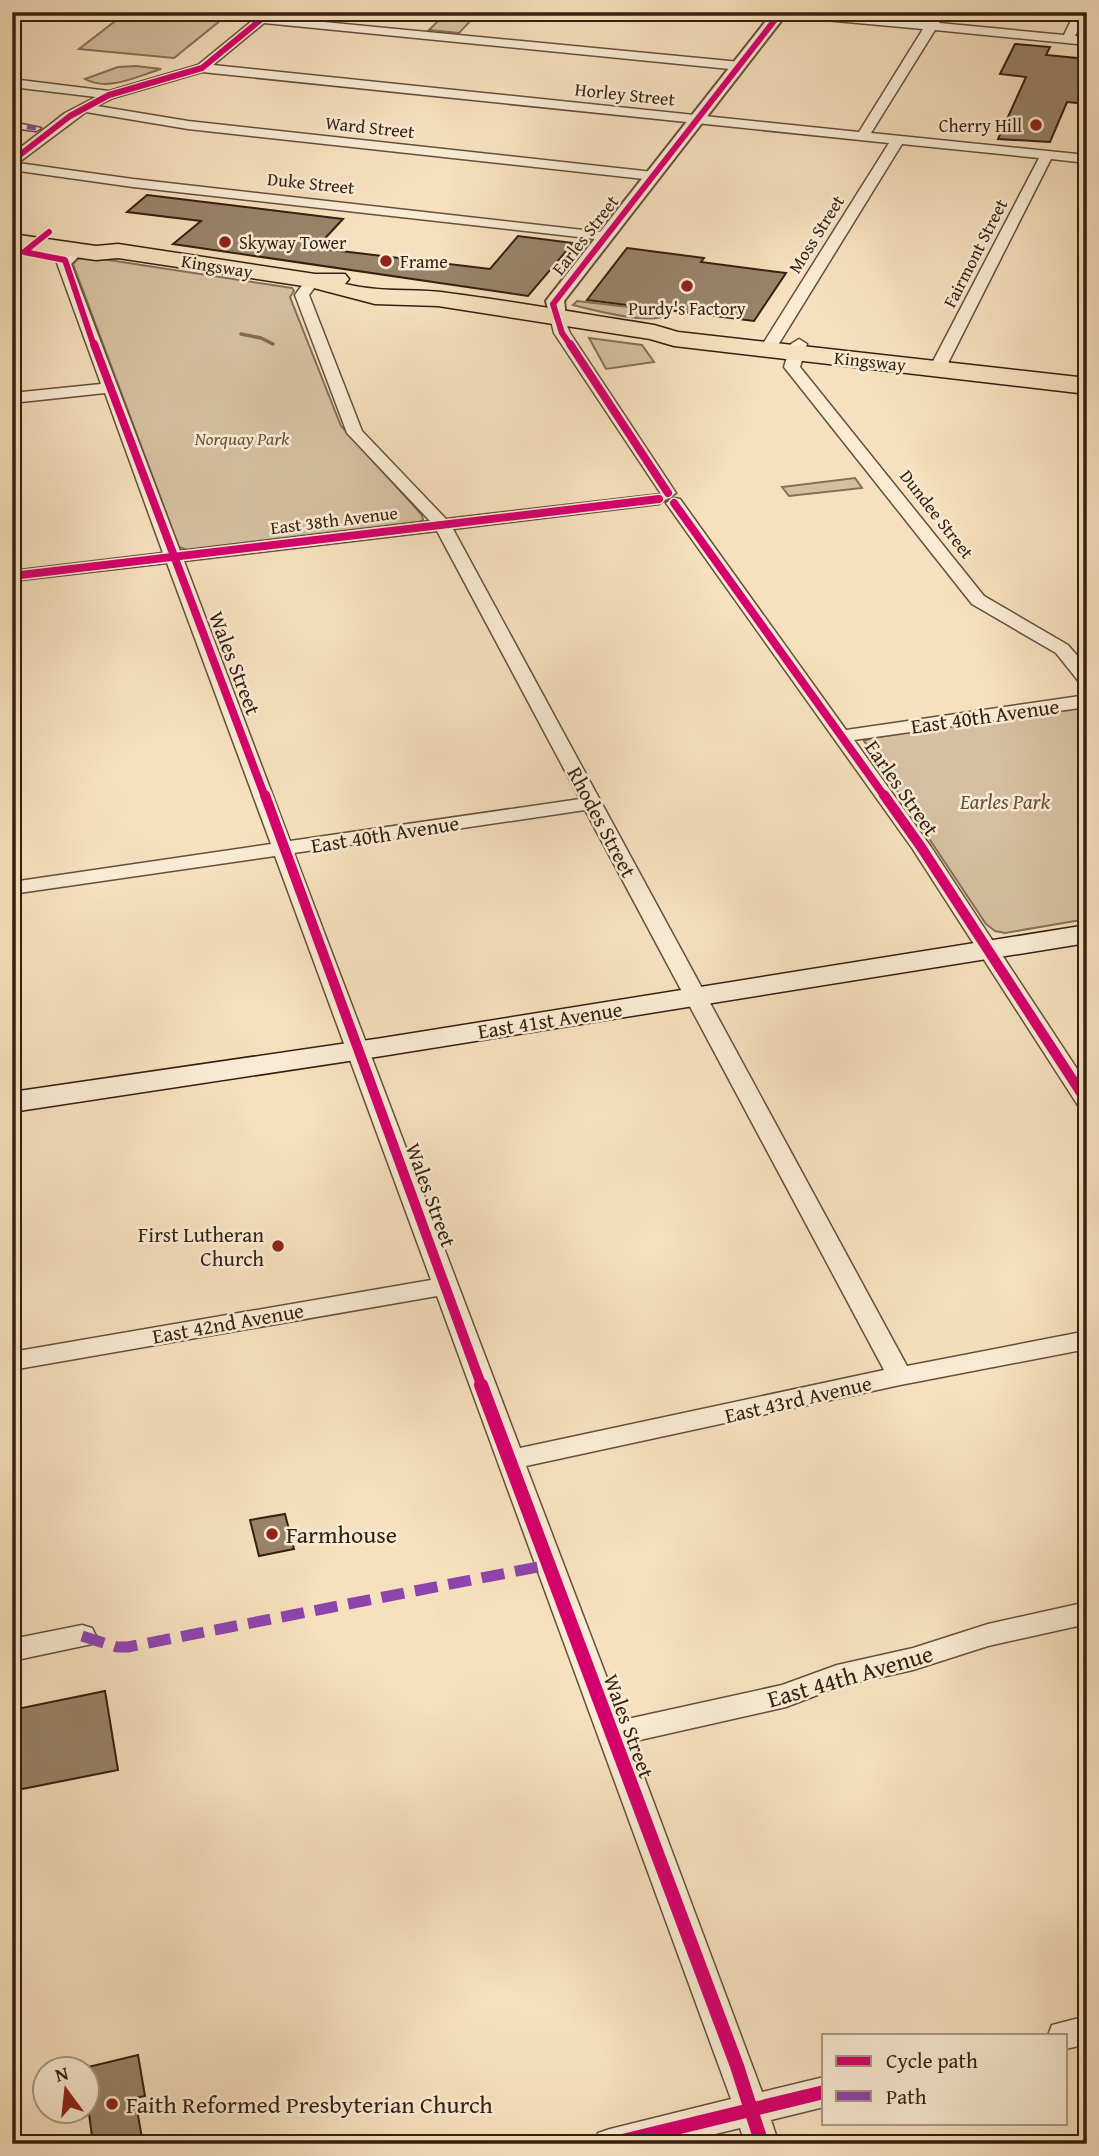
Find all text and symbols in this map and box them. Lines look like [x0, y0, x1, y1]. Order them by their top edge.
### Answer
street label: Horley Street [574, 75, 677, 113]
street label: Ward Street [324, 109, 417, 145]
place label: Cherry Hill [939, 112, 1022, 139]
marker: Cherry Hill [1028, 117, 1044, 133]
street label: Duke Street [266, 165, 357, 201]
street label: Earles Street [545, 189, 625, 281]
street label: Moss Street [781, 189, 851, 278]
street label: Fairmont Street [936, 193, 1014, 312]
place label: Skyway Tower [239, 229, 347, 256]
marker: Skyway Tower [217, 234, 233, 250]
street label: Kingsway [179, 247, 255, 285]
place label: Frame [400, 248, 448, 275]
marker: Frame [378, 253, 394, 269]
marker: Purdy's Factory [679, 278, 695, 294]
place label: Purdy's Factory [628, 295, 746, 322]
street label: Kingsway [833, 344, 907, 378]
park label: Norquay Park [194, 425, 290, 452]
street label: Dundee Street [893, 464, 981, 565]
street label: East 38th Avenue [269, 499, 399, 541]
street label: Wales Street [201, 607, 269, 720]
street label: East 40th Avenue [909, 690, 1061, 742]
street label: Earles Street [857, 734, 947, 843]
street label: Rhodes Street [560, 761, 645, 884]
park label: Earles Park [959, 786, 1050, 817]
street label: East 40th Avenue [309, 807, 461, 861]
street label: East 41st Avenue [475, 993, 625, 1047]
street label: Wales Street [398, 1139, 464, 1252]
place label: First Lutheran Church [138, 1219, 264, 1274]
marker: First Lutheran Church [270, 1238, 286, 1254]
street label: East 42nd Avenue [150, 1294, 306, 1352]
street label: East 43rd Avenue [721, 1367, 875, 1431]
place label: Farmhouse [286, 1517, 397, 1552]
marker: Farmhouse [264, 1526, 280, 1542]
street label: East 44th Avenue [763, 1636, 937, 1716]
street label: Wales Street [596, 1670, 662, 1783]
legend [822, 2034, 1068, 2124]
text: Cycle path [886, 2045, 978, 2076]
north arrow [32, 2054, 102, 2124]
text: N [52, 2058, 72, 2089]
text: Path [886, 2081, 927, 2112]
place label: Faith Reformed Presbyterian Church [126, 2087, 493, 2122]
marker: Faith Reformed Presbyterian Church [104, 2096, 120, 2112]

